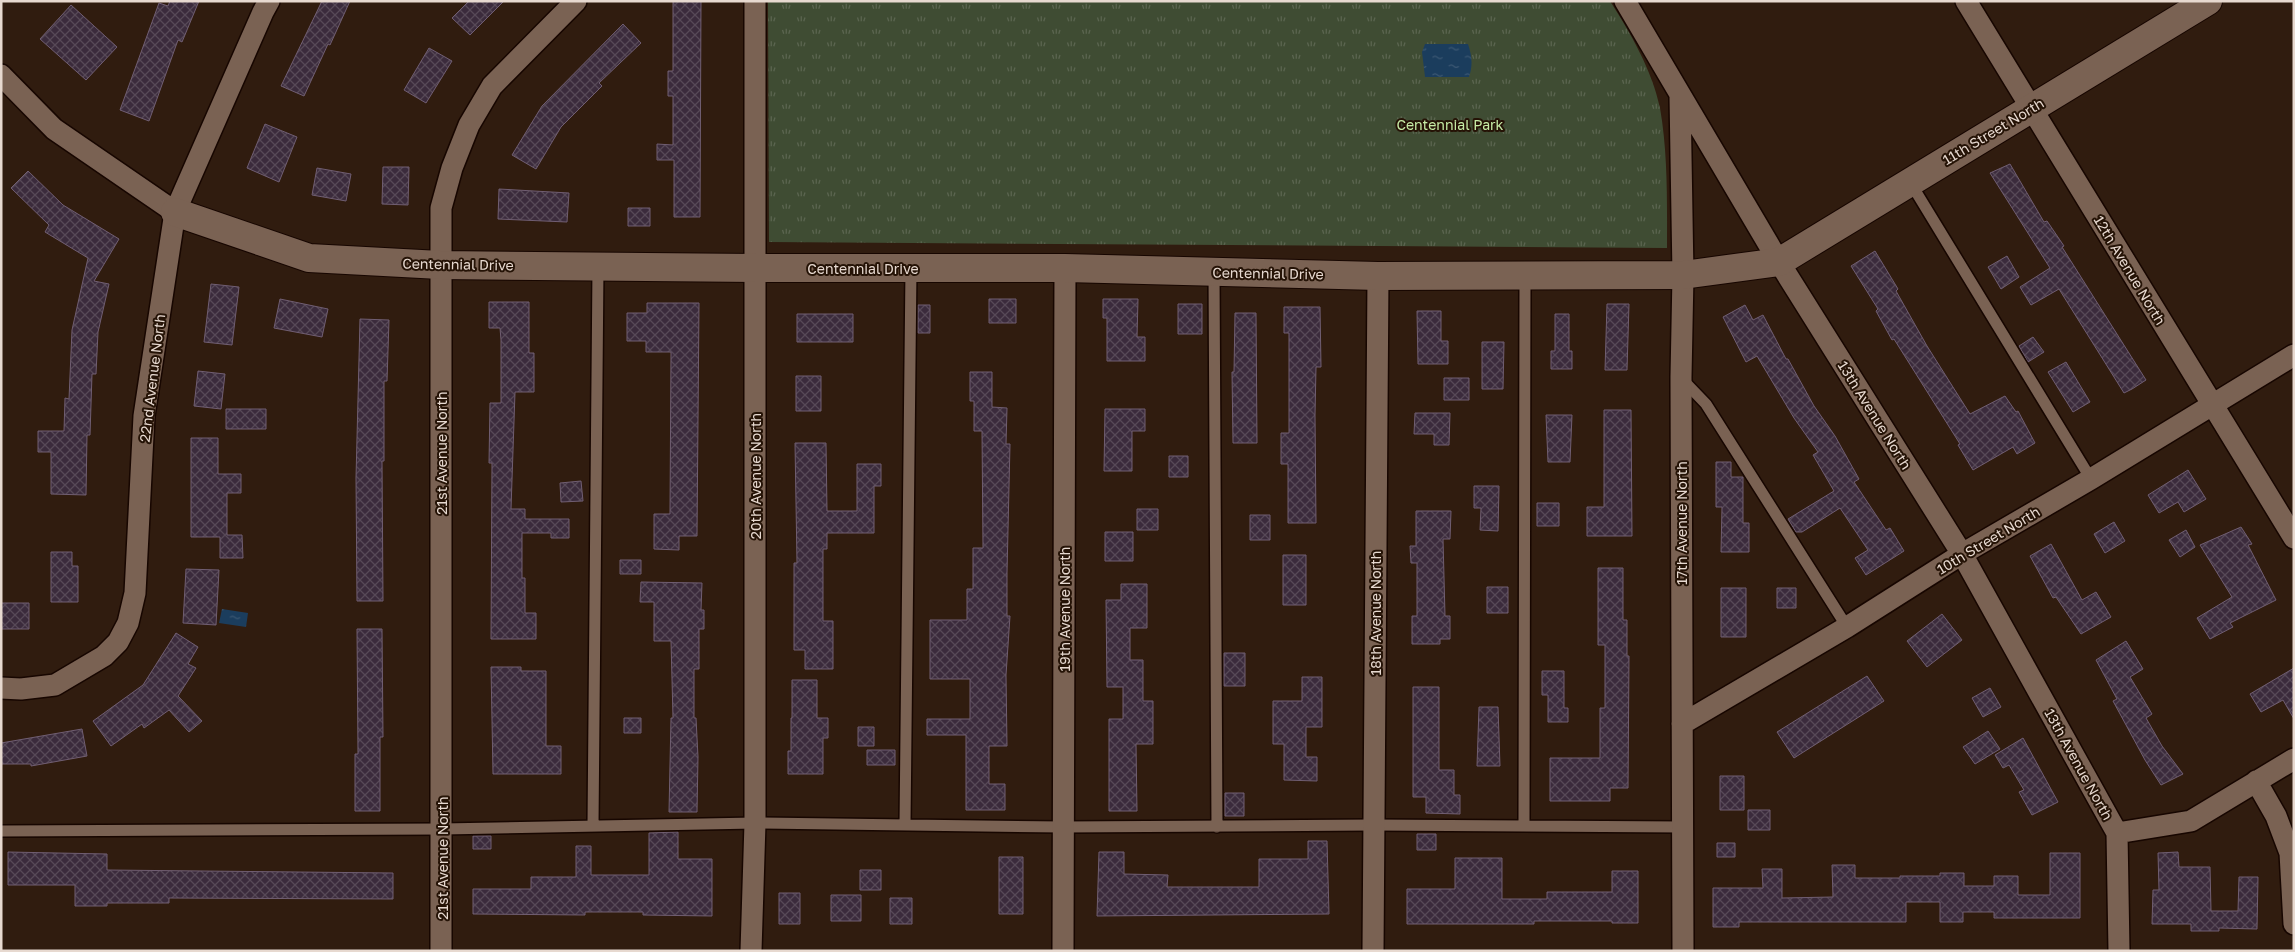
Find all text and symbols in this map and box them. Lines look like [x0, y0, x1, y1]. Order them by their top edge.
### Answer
street label: 11th Street North [1939, 94, 2047, 168]
park label: Centennial Park [1396, 116, 1504, 133]
street label: 12th Avenue North [2091, 212, 2169, 328]
street label: Centennial Drive [402, 255, 514, 273]
street label: Centennial Drive [807, 260, 919, 277]
street label: Centennial Drive [1212, 264, 1324, 282]
street label: 22nd Avenue North [136, 313, 168, 443]
street label: 13th Avenue North [1835, 358, 1915, 472]
street label: 21st Avenue North [433, 391, 450, 515]
street label: 20th Avenue North [747, 413, 764, 539]
street label: 17th Avenue North [1673, 461, 1690, 585]
street label: 10th Street North [1933, 503, 2043, 577]
street label: 19th Avenue North [1056, 547, 1073, 671]
street label: 18th Avenue North [1367, 551, 1384, 675]
street label: 13th Avenue North [2041, 705, 2117, 823]
street label: 21st Avenue North [434, 796, 451, 920]

